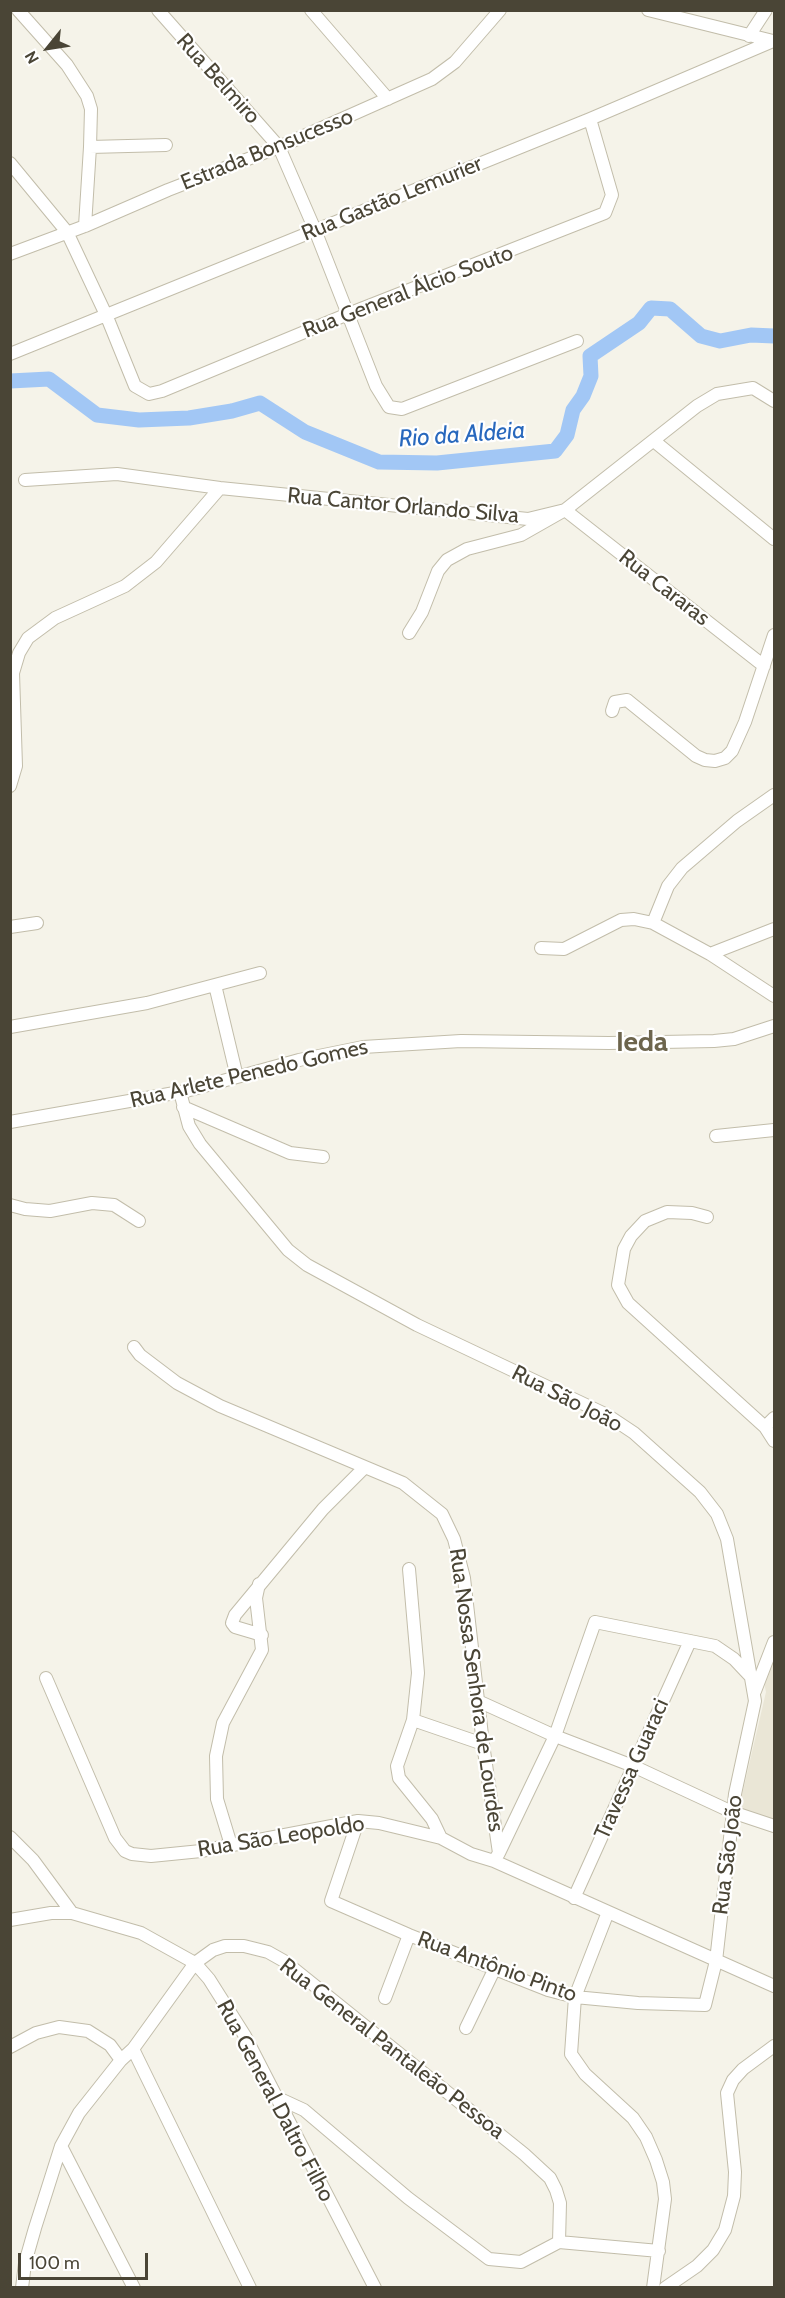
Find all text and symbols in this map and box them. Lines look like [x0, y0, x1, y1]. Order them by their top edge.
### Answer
north arrow [18, 18, 78, 78]
street label: Rua Belmiro [171, 28, 265, 130]
text: N [21, 48, 43, 67]
street label: Estrada Bonsucesso [177, 103, 357, 197]
street label: Rua Gastão Lemurier [298, 151, 486, 247]
street label: Rua General Álcio Souto [299, 240, 517, 344]
water label: Rio da Aldeia [398, 416, 526, 454]
street label: Rua Cantor Orlando Silva [286, 483, 520, 529]
street label: Rua Cararas [613, 544, 715, 632]
district label: Ieda [616, 1026, 668, 1060]
street label: Rua Arlete Penedo Gomes [128, 1034, 370, 1114]
street label: Rua São João [507, 1360, 627, 1438]
street label: Rua Nossa Senhora de Lourdes [443, 1547, 509, 1833]
street label: Travessa Guaraci [589, 1695, 675, 1843]
street label: Rua São João [708, 1794, 748, 1916]
street label: Rua São Leopoldo [196, 1811, 366, 1863]
street label: Rua Antônio Pinto [414, 1926, 580, 2008]
street label: Rua General Pantaleão Pessoa [274, 1953, 510, 2145]
street label: Rua General Daltro Filho [211, 1996, 339, 2206]
scale bar [21, 2241, 152, 2279]
text: 100 m [29, 2252, 80, 2274]

